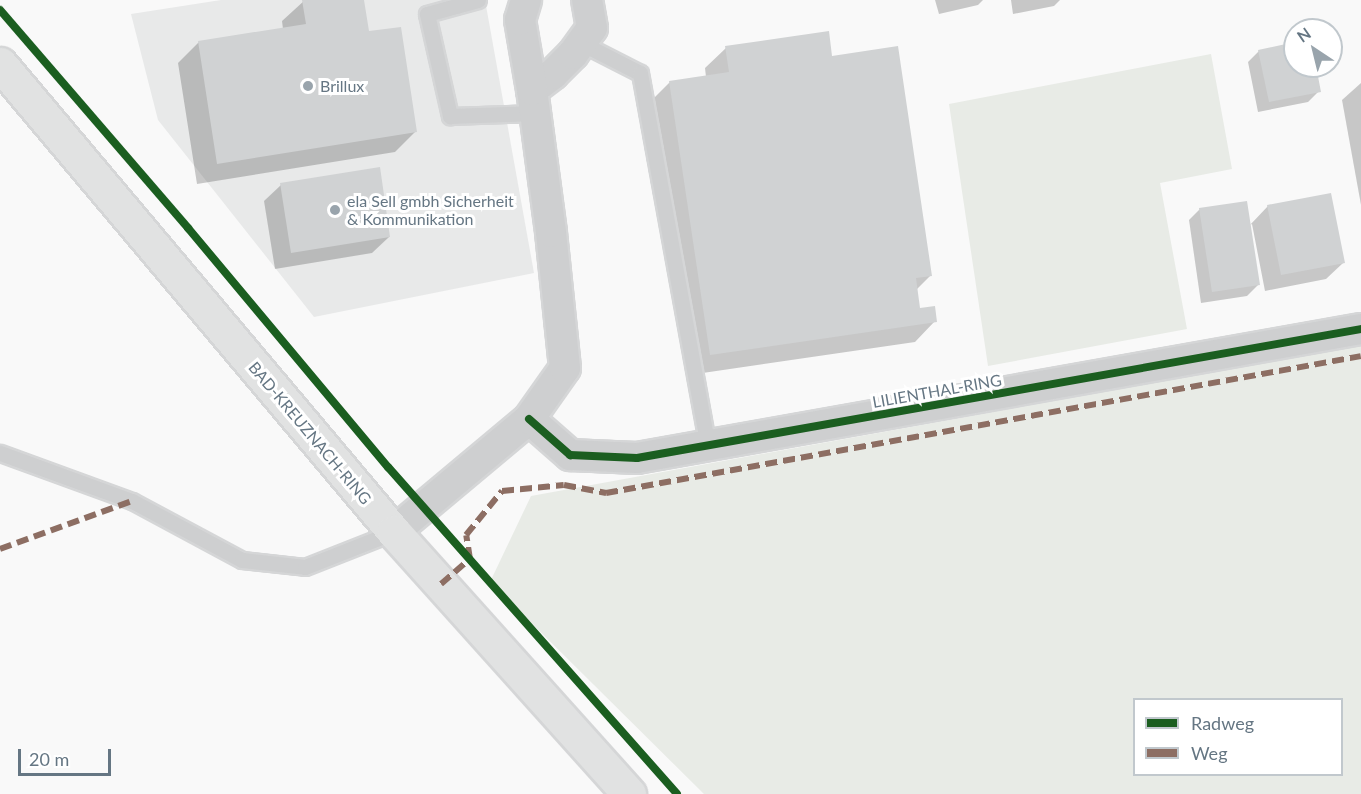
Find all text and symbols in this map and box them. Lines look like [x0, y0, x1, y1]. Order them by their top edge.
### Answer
north arrow [1283, 18, 1343, 78]
text: N [1293, 23, 1314, 46]
place label: Brillux [320, 76, 364, 96]
marker: Brillux [301, 79, 315, 93]
place label: ela Sell gmbh Sicherheit & Kommunikation [347, 191, 514, 229]
marker: ela Sell gmbh Sicherheit & Kommunikation [328, 203, 342, 217]
street label: BAD-KREUZNACH-RING [245, 358, 375, 508]
street label: LILIENTHAL-RING [871, 370, 1003, 412]
legend [1133, 698, 1343, 776]
text: Radweg [1191, 712, 1254, 734]
scale bar [21, 737, 114, 775]
text: Weg [1191, 742, 1228, 764]
text: 20 m [29, 748, 69, 770]

